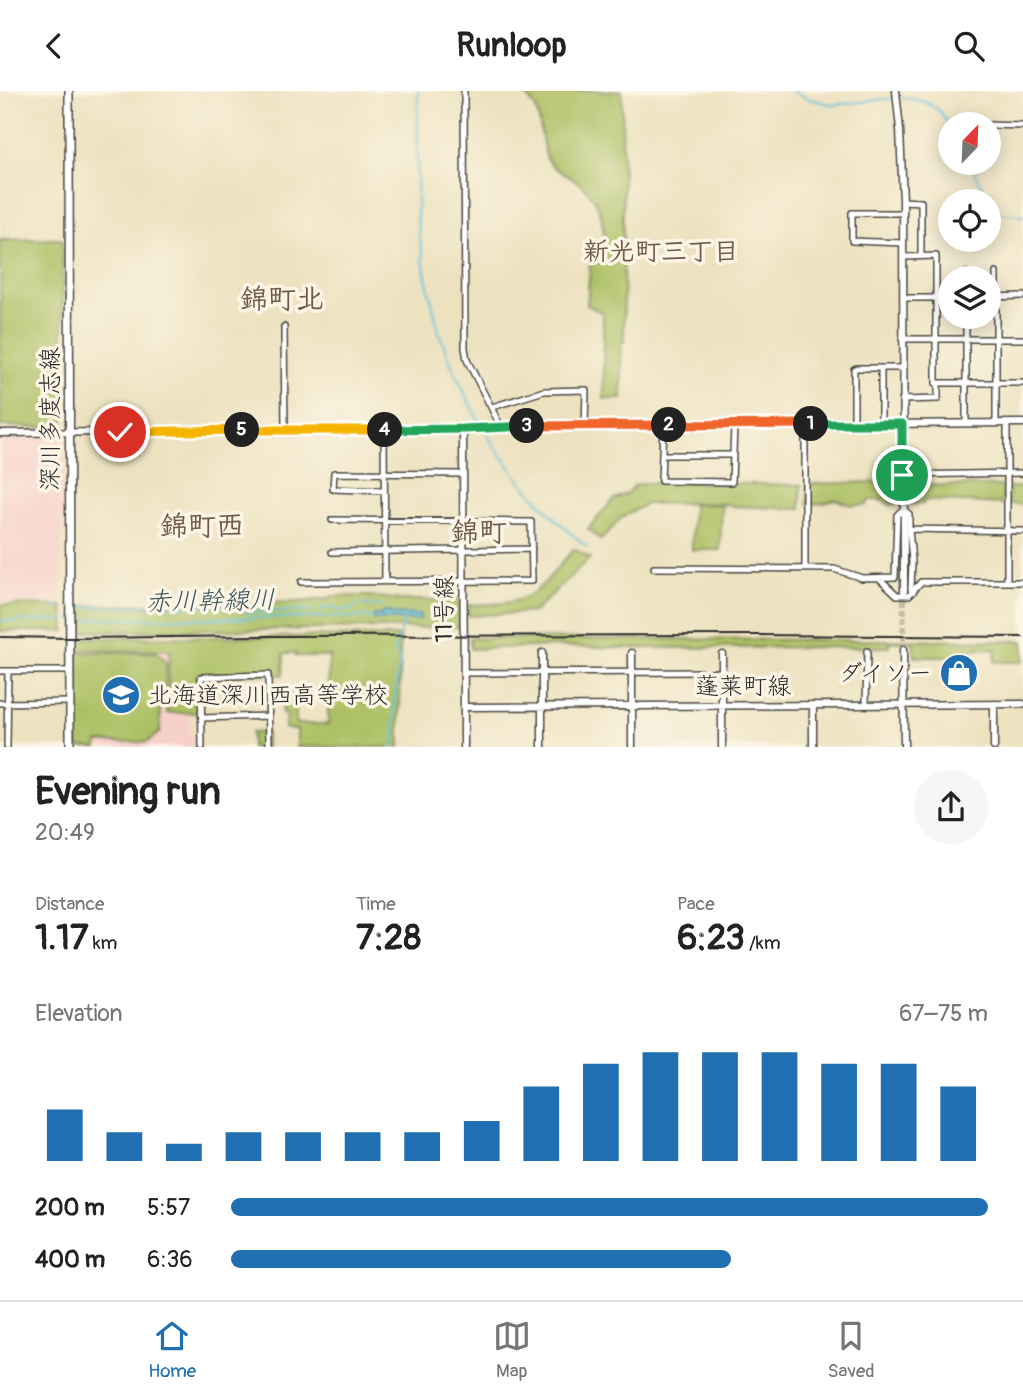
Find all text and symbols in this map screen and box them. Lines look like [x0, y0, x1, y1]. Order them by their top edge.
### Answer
text: Runloop [456, 26, 567, 66]
icon: back [35, 27, 73, 65]
icon: search [950, 27, 988, 65]
north arrow [938, 112, 1001, 175]
map controls [938, 112, 1001, 329]
button: locate [938, 189, 1001, 252]
district label: 新光町三丁目 [583, 236, 739, 268]
button: layers [938, 266, 1001, 329]
district label: 錦町北 [240, 282, 324, 317]
street label: 深川多度志線 [36, 347, 65, 491]
pin [90, 402, 150, 462]
pin: 2 [652, 407, 686, 443]
pin: 1 [794, 407, 828, 441]
pin: 3 [510, 409, 544, 443]
text: 1 [807, 411, 814, 435]
text: 2 [663, 412, 674, 436]
icon: check [101, 413, 139, 451]
pin: 5 [224, 413, 260, 447]
pin: 4 [368, 413, 402, 447]
text: 3 [521, 413, 532, 437]
text: 5 [236, 417, 247, 441]
text: 4 [379, 417, 390, 441]
pin [872, 445, 932, 505]
icon: arrive [883, 456, 921, 494]
district label: 錦町西 [160, 509, 244, 544]
district label: 錦町 [451, 515, 507, 550]
street label: 11号線 [430, 576, 459, 642]
water label: 赤川幹線川 [145, 584, 275, 618]
shop icon: ダイソー [938, 652, 980, 694]
place label: ダイソー [838, 659, 932, 688]
street label: 蓬莱町線 [695, 672, 791, 701]
school or university icon: 北海道深川西高等学校 [100, 674, 142, 716]
place label: 北海道深川西高等学校 [148, 681, 388, 710]
text: Evening run [35, 768, 221, 816]
button: share [914, 770, 988, 844]
text: 20:49 [35, 818, 95, 847]
text: Distance [35, 892, 104, 916]
text: Time [356, 892, 396, 916]
text: Pace [677, 892, 715, 916]
text: 1.17 [35, 916, 89, 960]
text: 7:28 [356, 916, 421, 960]
text: 6:23 [677, 916, 745, 960]
text: km [89, 931, 117, 955]
text: /km [745, 931, 781, 955]
text: Elevation [35, 999, 123, 1028]
text: 67–75 m [899, 999, 988, 1028]
text: 200 m [35, 1193, 105, 1222]
text: 5:57 [147, 1193, 190, 1222]
text: 400 m [35, 1245, 105, 1274]
text: 6:36 [147, 1245, 193, 1274]
tab: Home [148, 1317, 196, 1383]
tab: Map [493, 1317, 531, 1383]
tab: Saved [828, 1317, 875, 1383]

